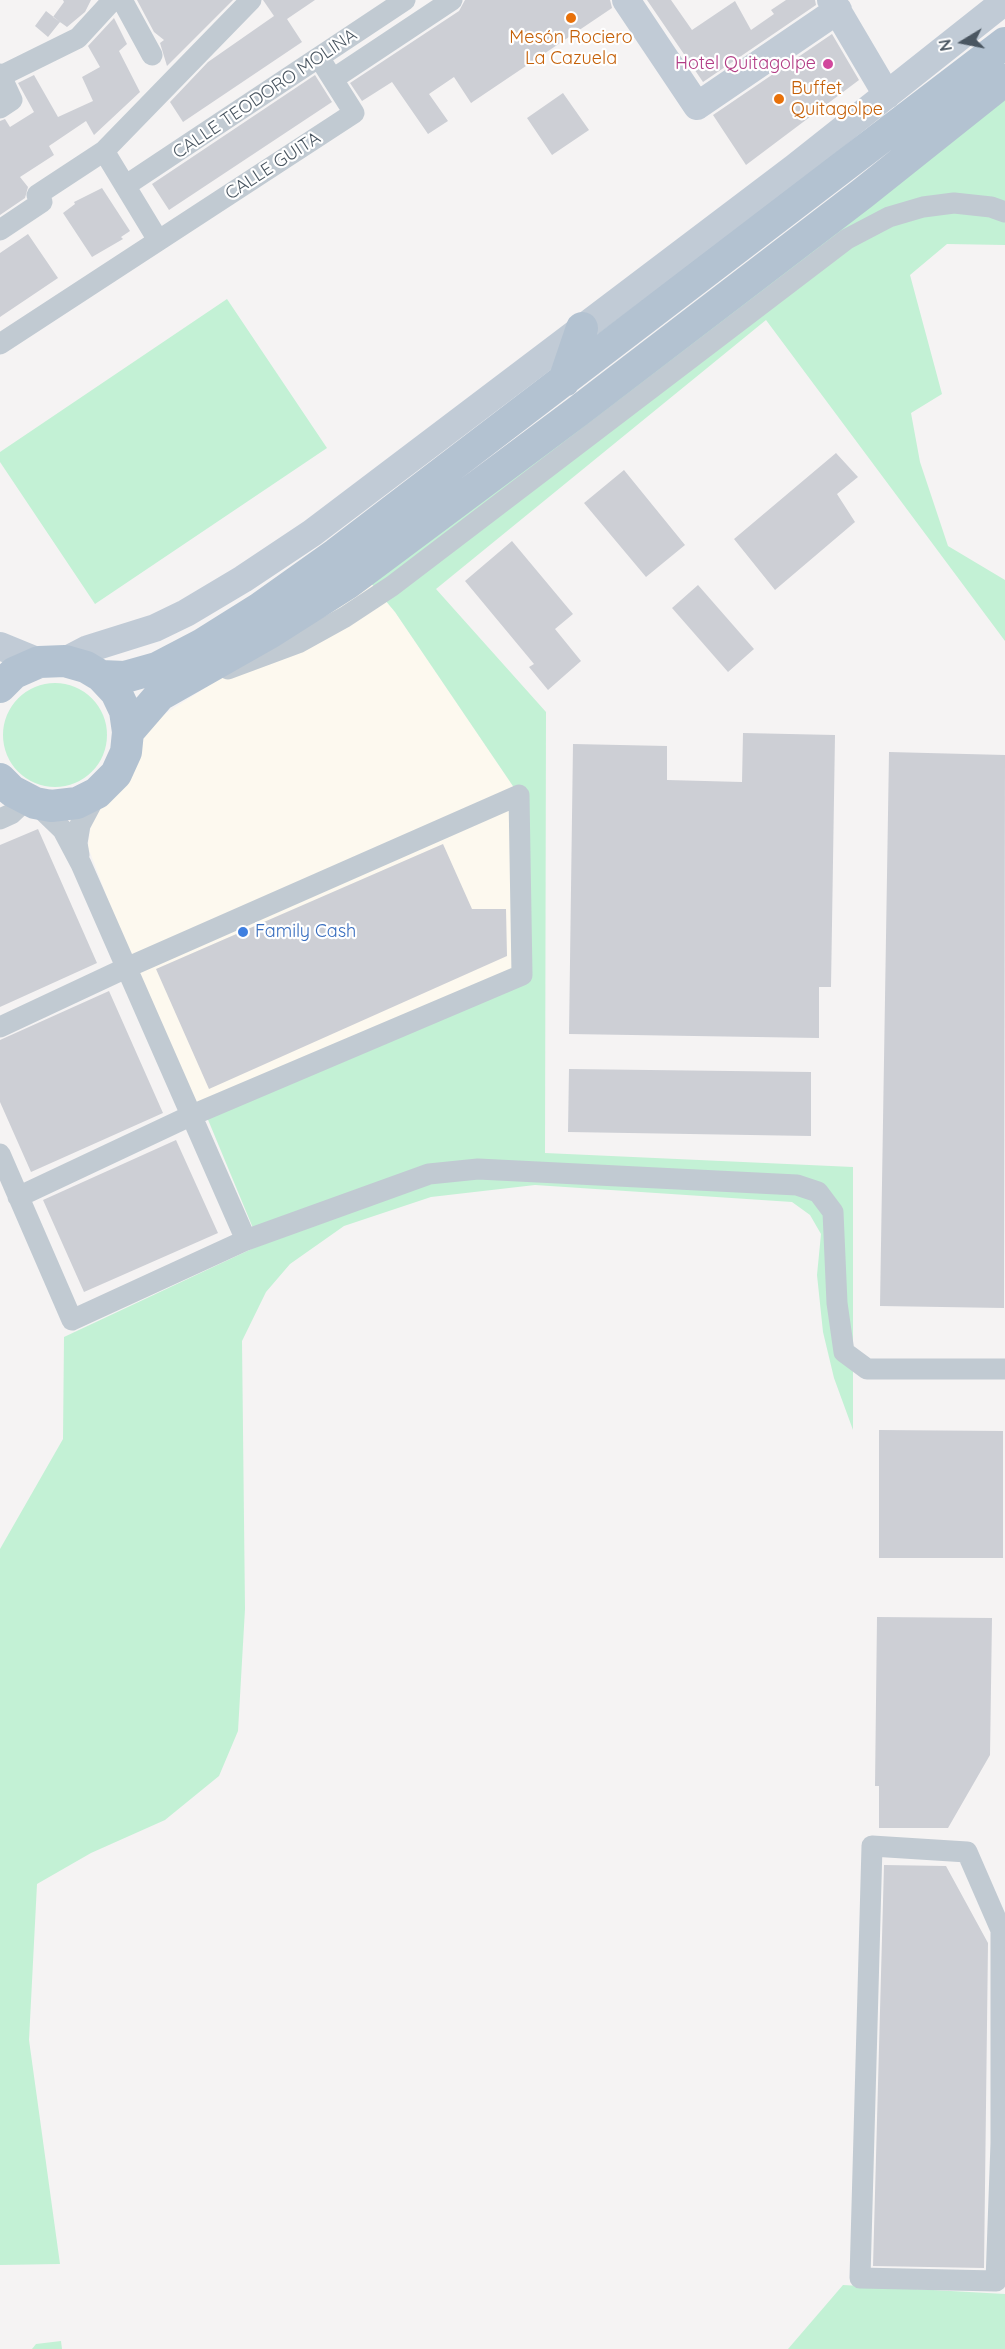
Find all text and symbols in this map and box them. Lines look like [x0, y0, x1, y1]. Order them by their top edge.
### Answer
marker: Mesón Rociero La Cazuela [564, 11, 578, 25]
north arrow [933, 12, 993, 72]
street label: CALLE TEODORO MOLINA [169, 24, 361, 164]
place label: Mesón Rociero La Cazuela [509, 27, 633, 70]
text: N [934, 38, 956, 53]
place label: Hotel Quitagolpe [675, 53, 816, 75]
marker: Hotel Quitagolpe [821, 57, 835, 71]
place label: Buffet Quitagolpe [791, 78, 883, 121]
marker: Buffet Quitagolpe [772, 92, 786, 106]
street label: CALLE GUITA [221, 127, 325, 205]
place label: Family Cash [255, 921, 356, 943]
marker: Family Cash [236, 925, 250, 939]

